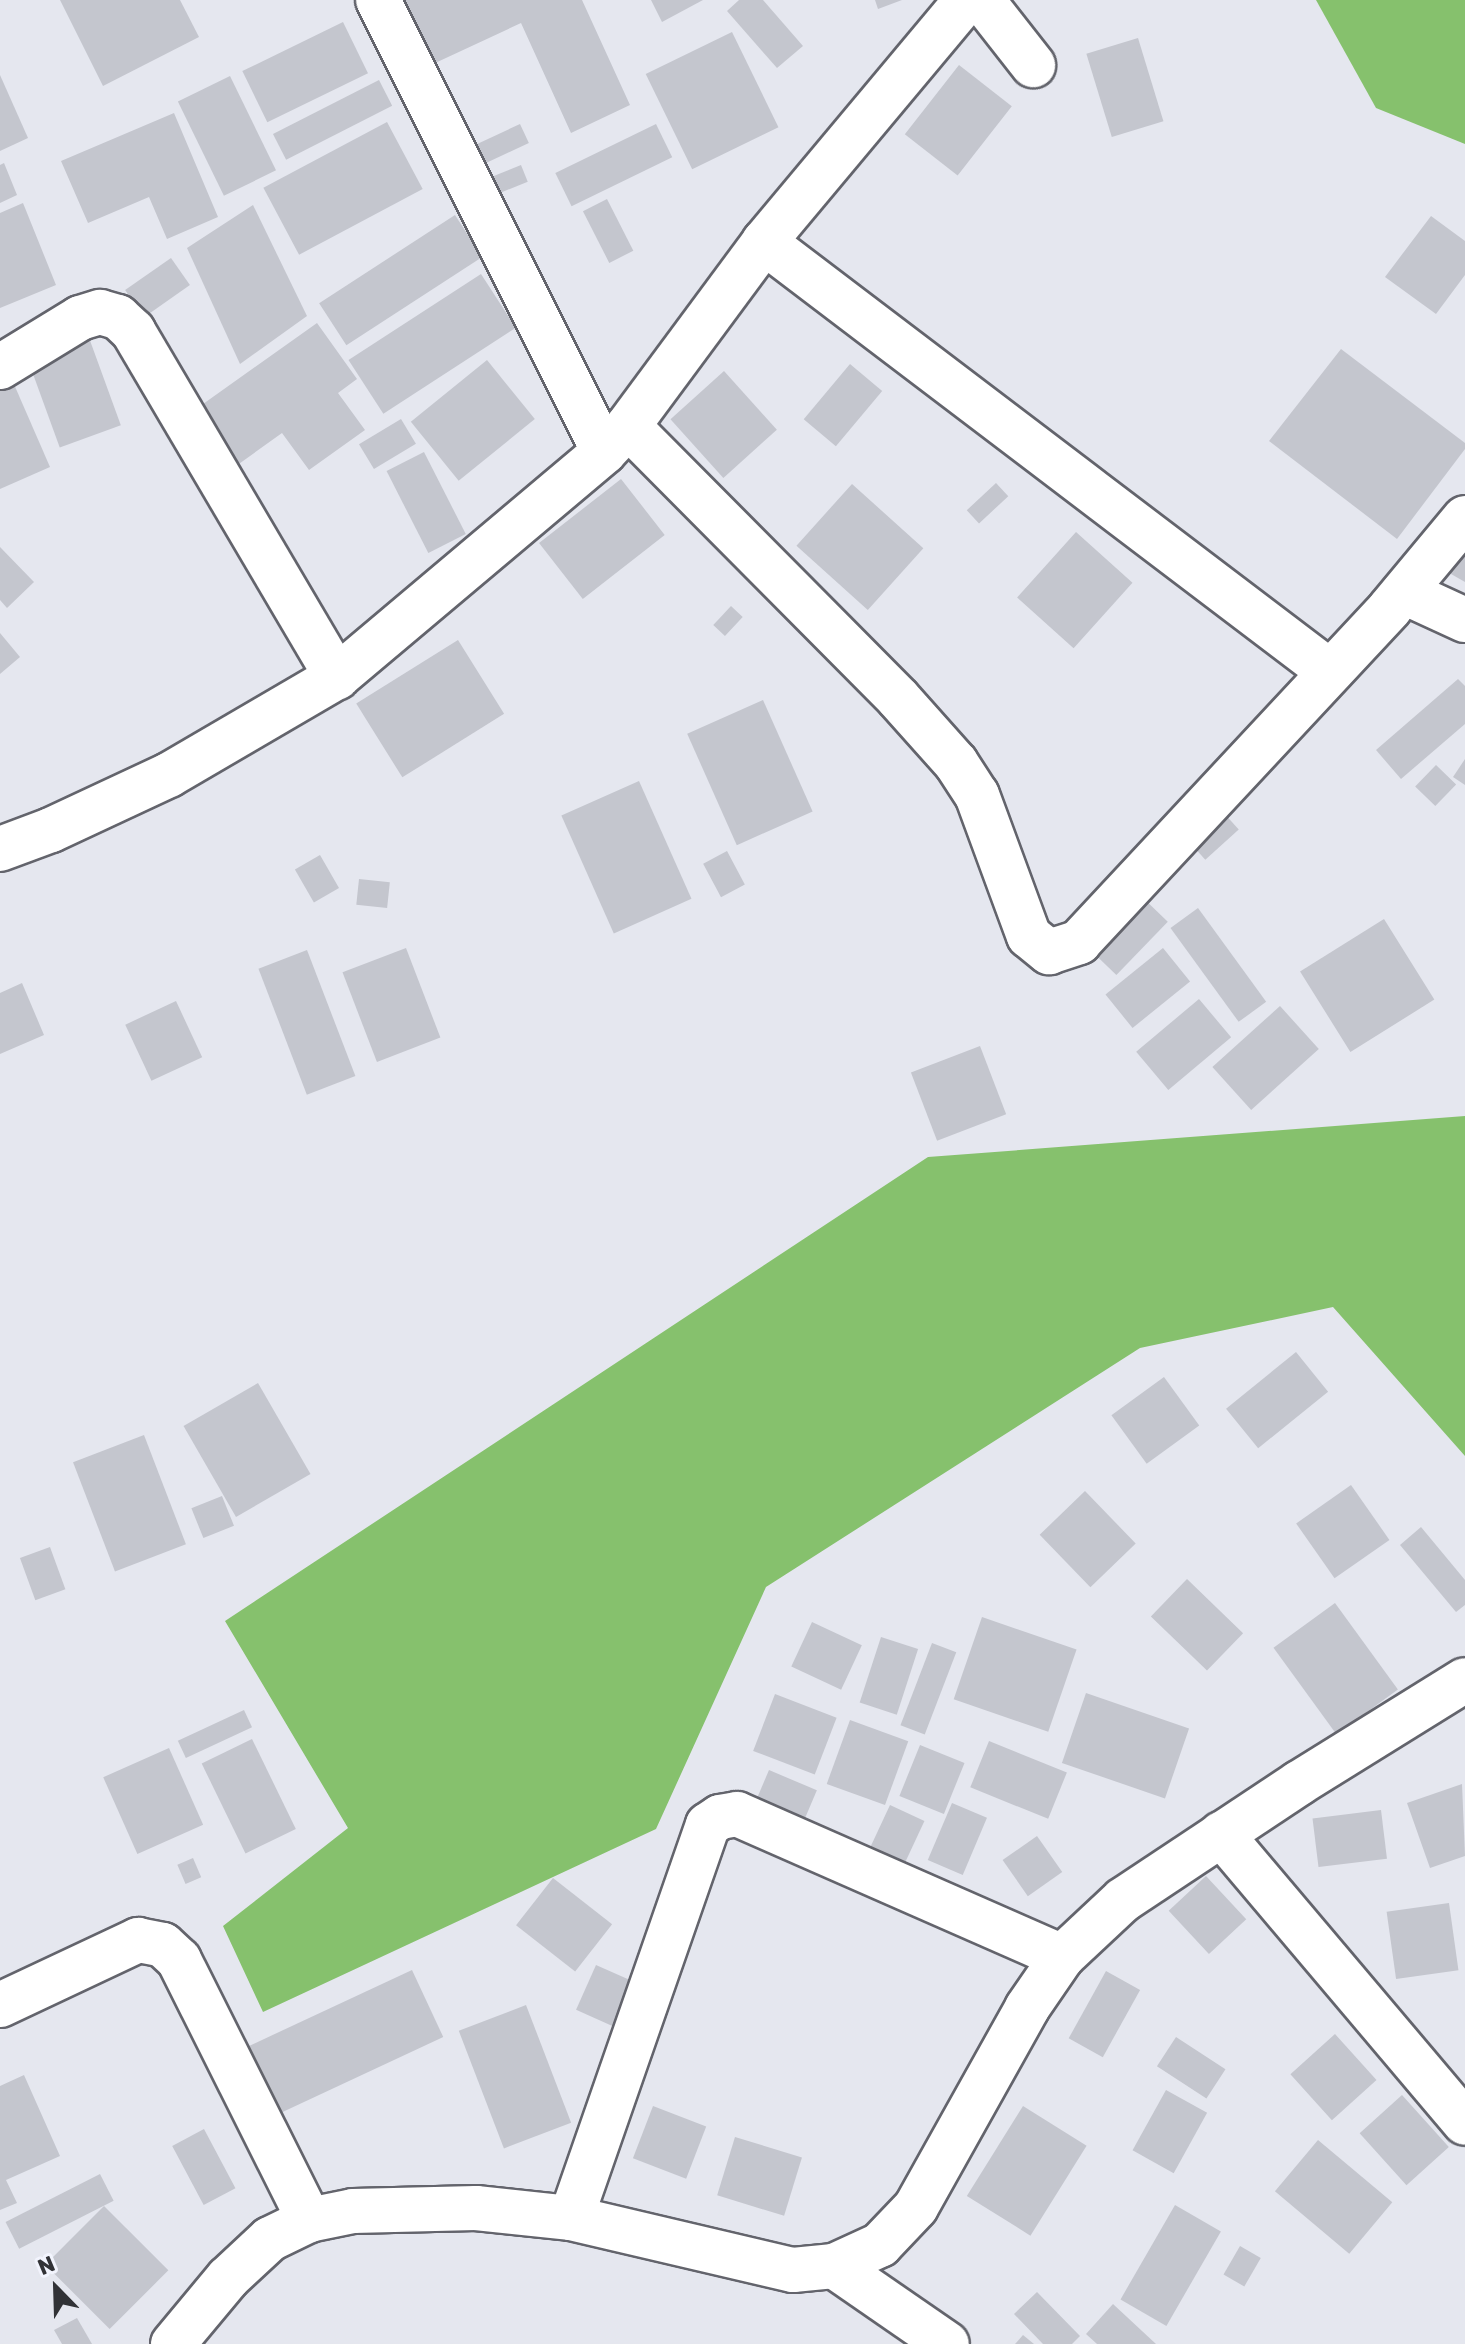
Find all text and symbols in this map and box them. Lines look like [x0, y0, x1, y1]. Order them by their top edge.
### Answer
north arrow [16, 2248, 96, 2328]
text: N [34, 2250, 59, 2281]

